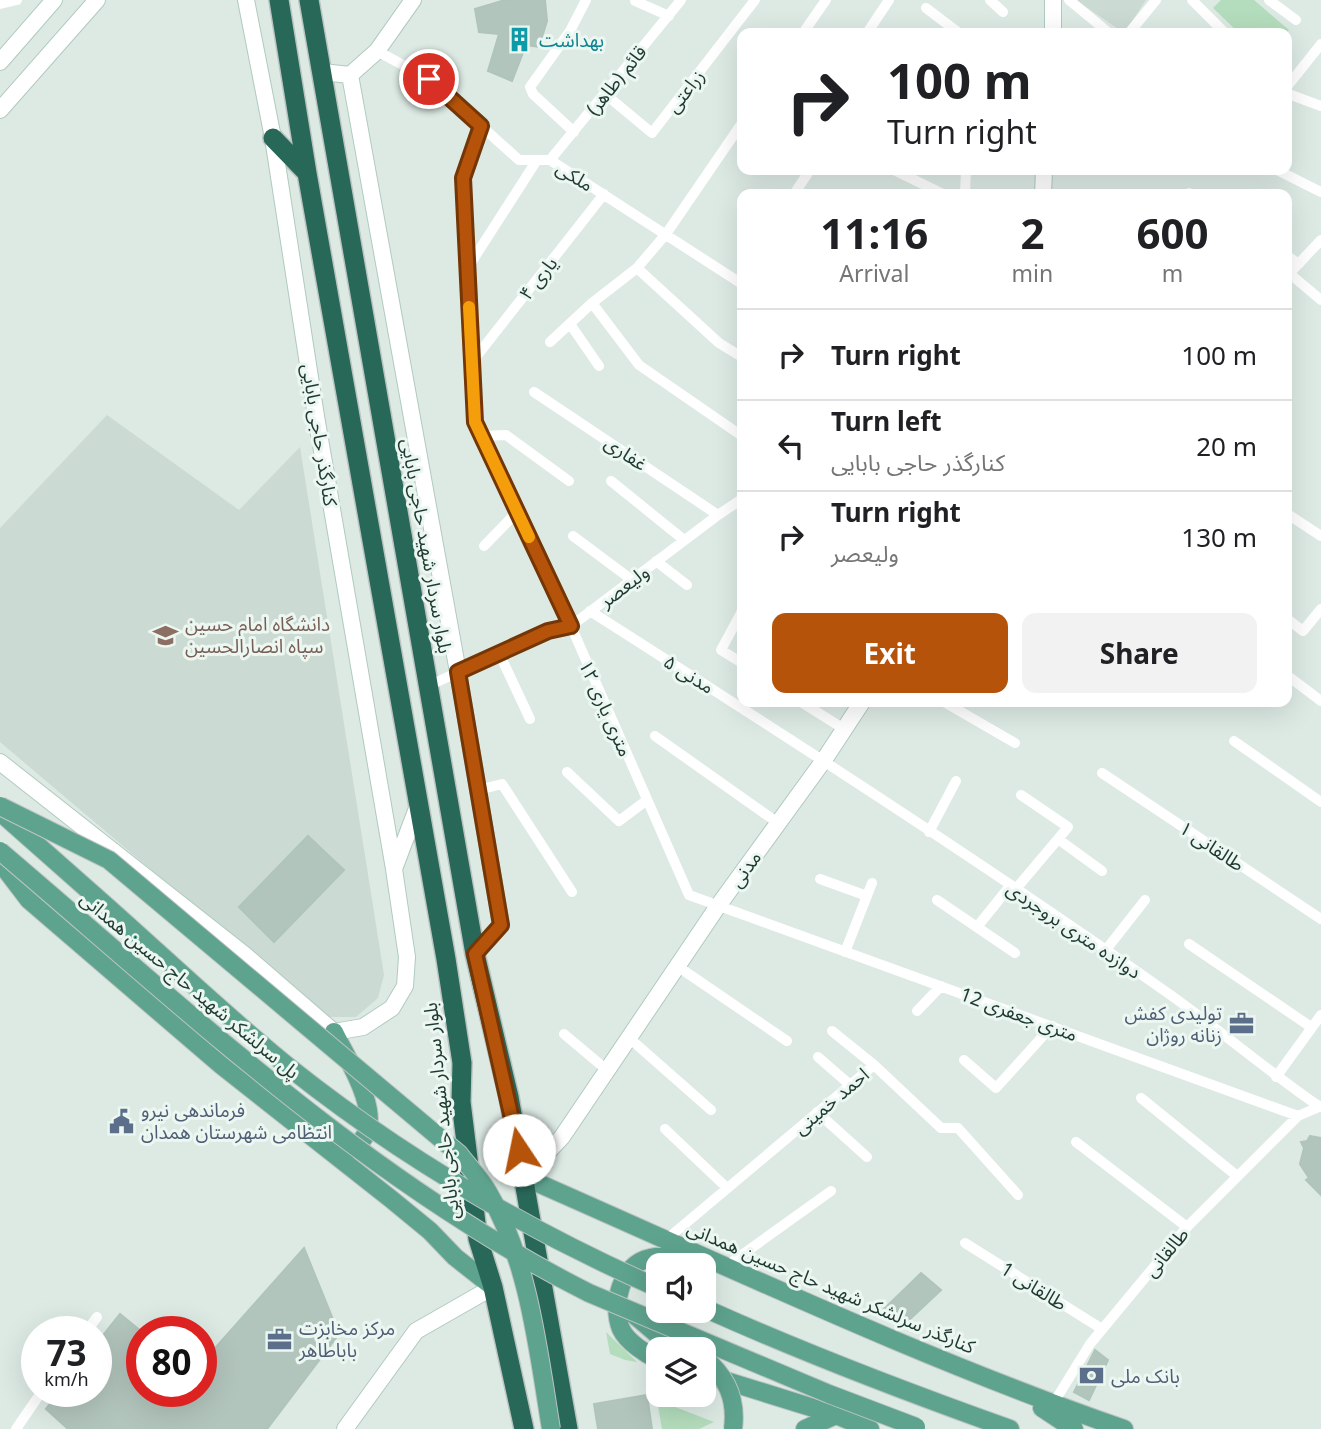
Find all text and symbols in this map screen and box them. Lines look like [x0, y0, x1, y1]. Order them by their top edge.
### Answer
building icon: بهداشت [505, 26, 533, 54]
place label: بهداشت [539, 27, 604, 53]
street label: قائم (طاهر) [580, 40, 654, 122]
text: 100 m [887, 47, 1032, 113]
pin [399, 49, 459, 109]
icon: right [772, 56, 863, 147]
icon: arrive [410, 60, 448, 98]
street label: زراعتی [660, 64, 710, 118]
text: Turn right [887, 110, 1037, 153]
street label: ملکی [551, 155, 599, 197]
text: 11:16 [820, 204, 928, 261]
text: 2 [1020, 204, 1044, 261]
text: 600 [1137, 204, 1209, 261]
street label: یاری ۴ [513, 251, 563, 305]
text: Arrival [839, 257, 909, 289]
text: min [1012, 257, 1053, 289]
text: m [1162, 257, 1183, 289]
icon: right [772, 336, 810, 374]
text: Turn right [831, 337, 961, 373]
text: 100 m [1181, 337, 1257, 373]
street label: کنارگذر حاجی بابایی [296, 362, 344, 509]
text: Turn left [831, 403, 942, 439]
icon: left [772, 427, 810, 465]
text: 20 m [1196, 428, 1257, 464]
street label: غفاری [600, 429, 652, 477]
street label: بلوار سردار شهید حاجی بابایی [395, 436, 459, 656]
text: کنارگذر حاجی بابایی [831, 446, 1005, 478]
text: Turn right [831, 494, 961, 530]
icon: right [772, 518, 810, 556]
text: 130 m [1181, 519, 1257, 555]
text: ولیعصر [831, 537, 899, 569]
street label: ولیعصر [593, 559, 654, 614]
place label: دانشگاه امام حسین سپاه انصارالحسین [185, 611, 330, 659]
button: Exit [772, 613, 1008, 693]
button: Share [1022, 613, 1257, 693]
school or university icon: دانشگاه امام حسین سپاه انصارالحسین [151, 621, 179, 649]
street label: مدنی ۵ [659, 648, 719, 700]
street label: ۱۲ متری یاری [573, 656, 639, 760]
street label: طالقانی ۱ [1174, 815, 1250, 877]
street label: مدنی [723, 846, 767, 892]
street label: دوازده متری بروجردی [1002, 875, 1146, 985]
street label: پل سرلشکر شهید حاج حسین همدانی [74, 885, 305, 1085]
street label: 12 متری جعفری [957, 981, 1081, 1047]
place label: تولیدی کفش زنانه روژان [1124, 1000, 1222, 1048]
street label: بلوار سردار شهید حاجی بابایی [417, 1001, 465, 1221]
office icon: تولیدی کفش زنانه روژان [1228, 1010, 1256, 1038]
street label: احمد خمینی [788, 1062, 874, 1140]
place label: فرماندهی نیرو انتظامی شهرستان همدان [141, 1097, 332, 1145]
public building icon: فرماندهی نیرو انتظامی شهرستان همدان [107, 1107, 135, 1135]
position arrow [482, 1113, 556, 1187]
street label: کنارگذر سرلشکر شهید حاج حسین همدانی [683, 1214, 980, 1361]
street label: طالقانی [1138, 1222, 1194, 1282]
map controls [646, 1253, 716, 1407]
button: sound [646, 1253, 716, 1323]
street label: طالقانی 1 [996, 1256, 1072, 1316]
place label: مرکز مخابزت باباطاهر [298, 1315, 395, 1363]
speed limit sign: 80 [126, 1316, 217, 1407]
office icon: مرکز مخابزت باباطاهر [265, 1325, 293, 1353]
text: 73 [46, 1329, 87, 1376]
button: layers [646, 1337, 716, 1407]
bank icon: بانک ملی [1077, 1362, 1105, 1390]
place label: بانک ملی [1111, 1363, 1180, 1389]
text: km/h [44, 1367, 89, 1391]

